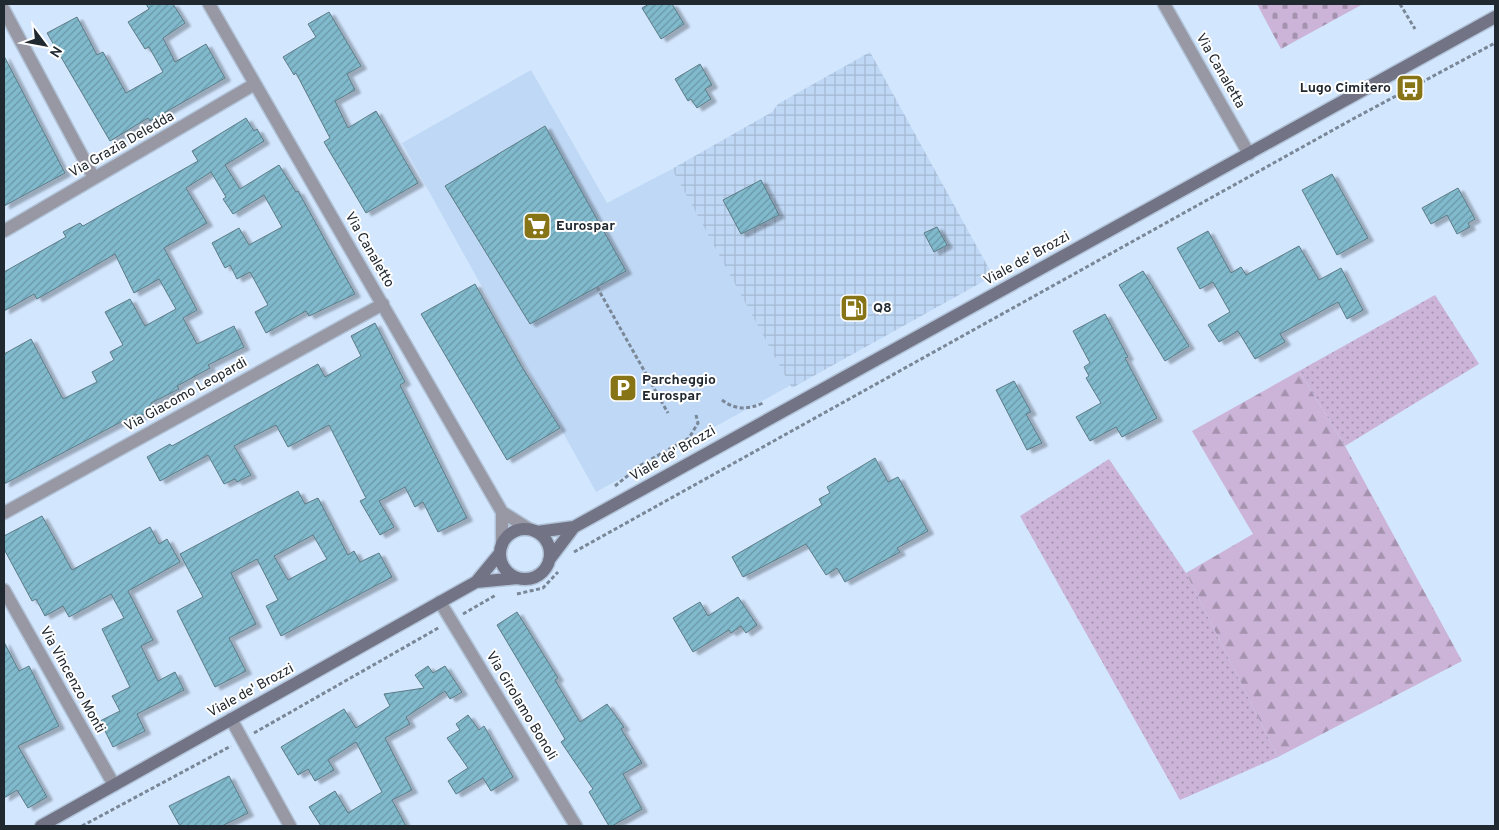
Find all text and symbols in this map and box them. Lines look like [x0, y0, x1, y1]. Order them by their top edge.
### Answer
north arrow [20, 20, 70, 70]
street label: Via Canaletta [1192, 30, 1248, 112]
text: N [45, 42, 65, 60]
bus stop icon: Lugo Cimitero [1395, 73, 1425, 103]
place label: Lugo Cimitero [1300, 80, 1391, 97]
street label: Via Grazia Deledda [67, 108, 177, 182]
street label: Via Canaletto [341, 209, 398, 291]
supermarket icon: Eurospar [522, 211, 552, 241]
place label: Eurospar [556, 218, 615, 235]
street label: Viale de' Brozzi [981, 228, 1073, 290]
fuel station icon: Q8 [839, 293, 869, 323]
place label: Q8 [873, 300, 892, 317]
street label: Via Giacomo Leopardi [122, 354, 250, 436]
place label: Parcheggio Eurospar [642, 372, 716, 405]
parking icon: Parcheggio Eurospar [608, 373, 638, 403]
street label: Viale de' Brozzi [627, 423, 719, 485]
street label: Via Vincenzo Monti [36, 624, 108, 736]
street label: Via Girolamo Bonoli [482, 648, 560, 764]
street label: Viale de' Brozzi [205, 660, 297, 722]

